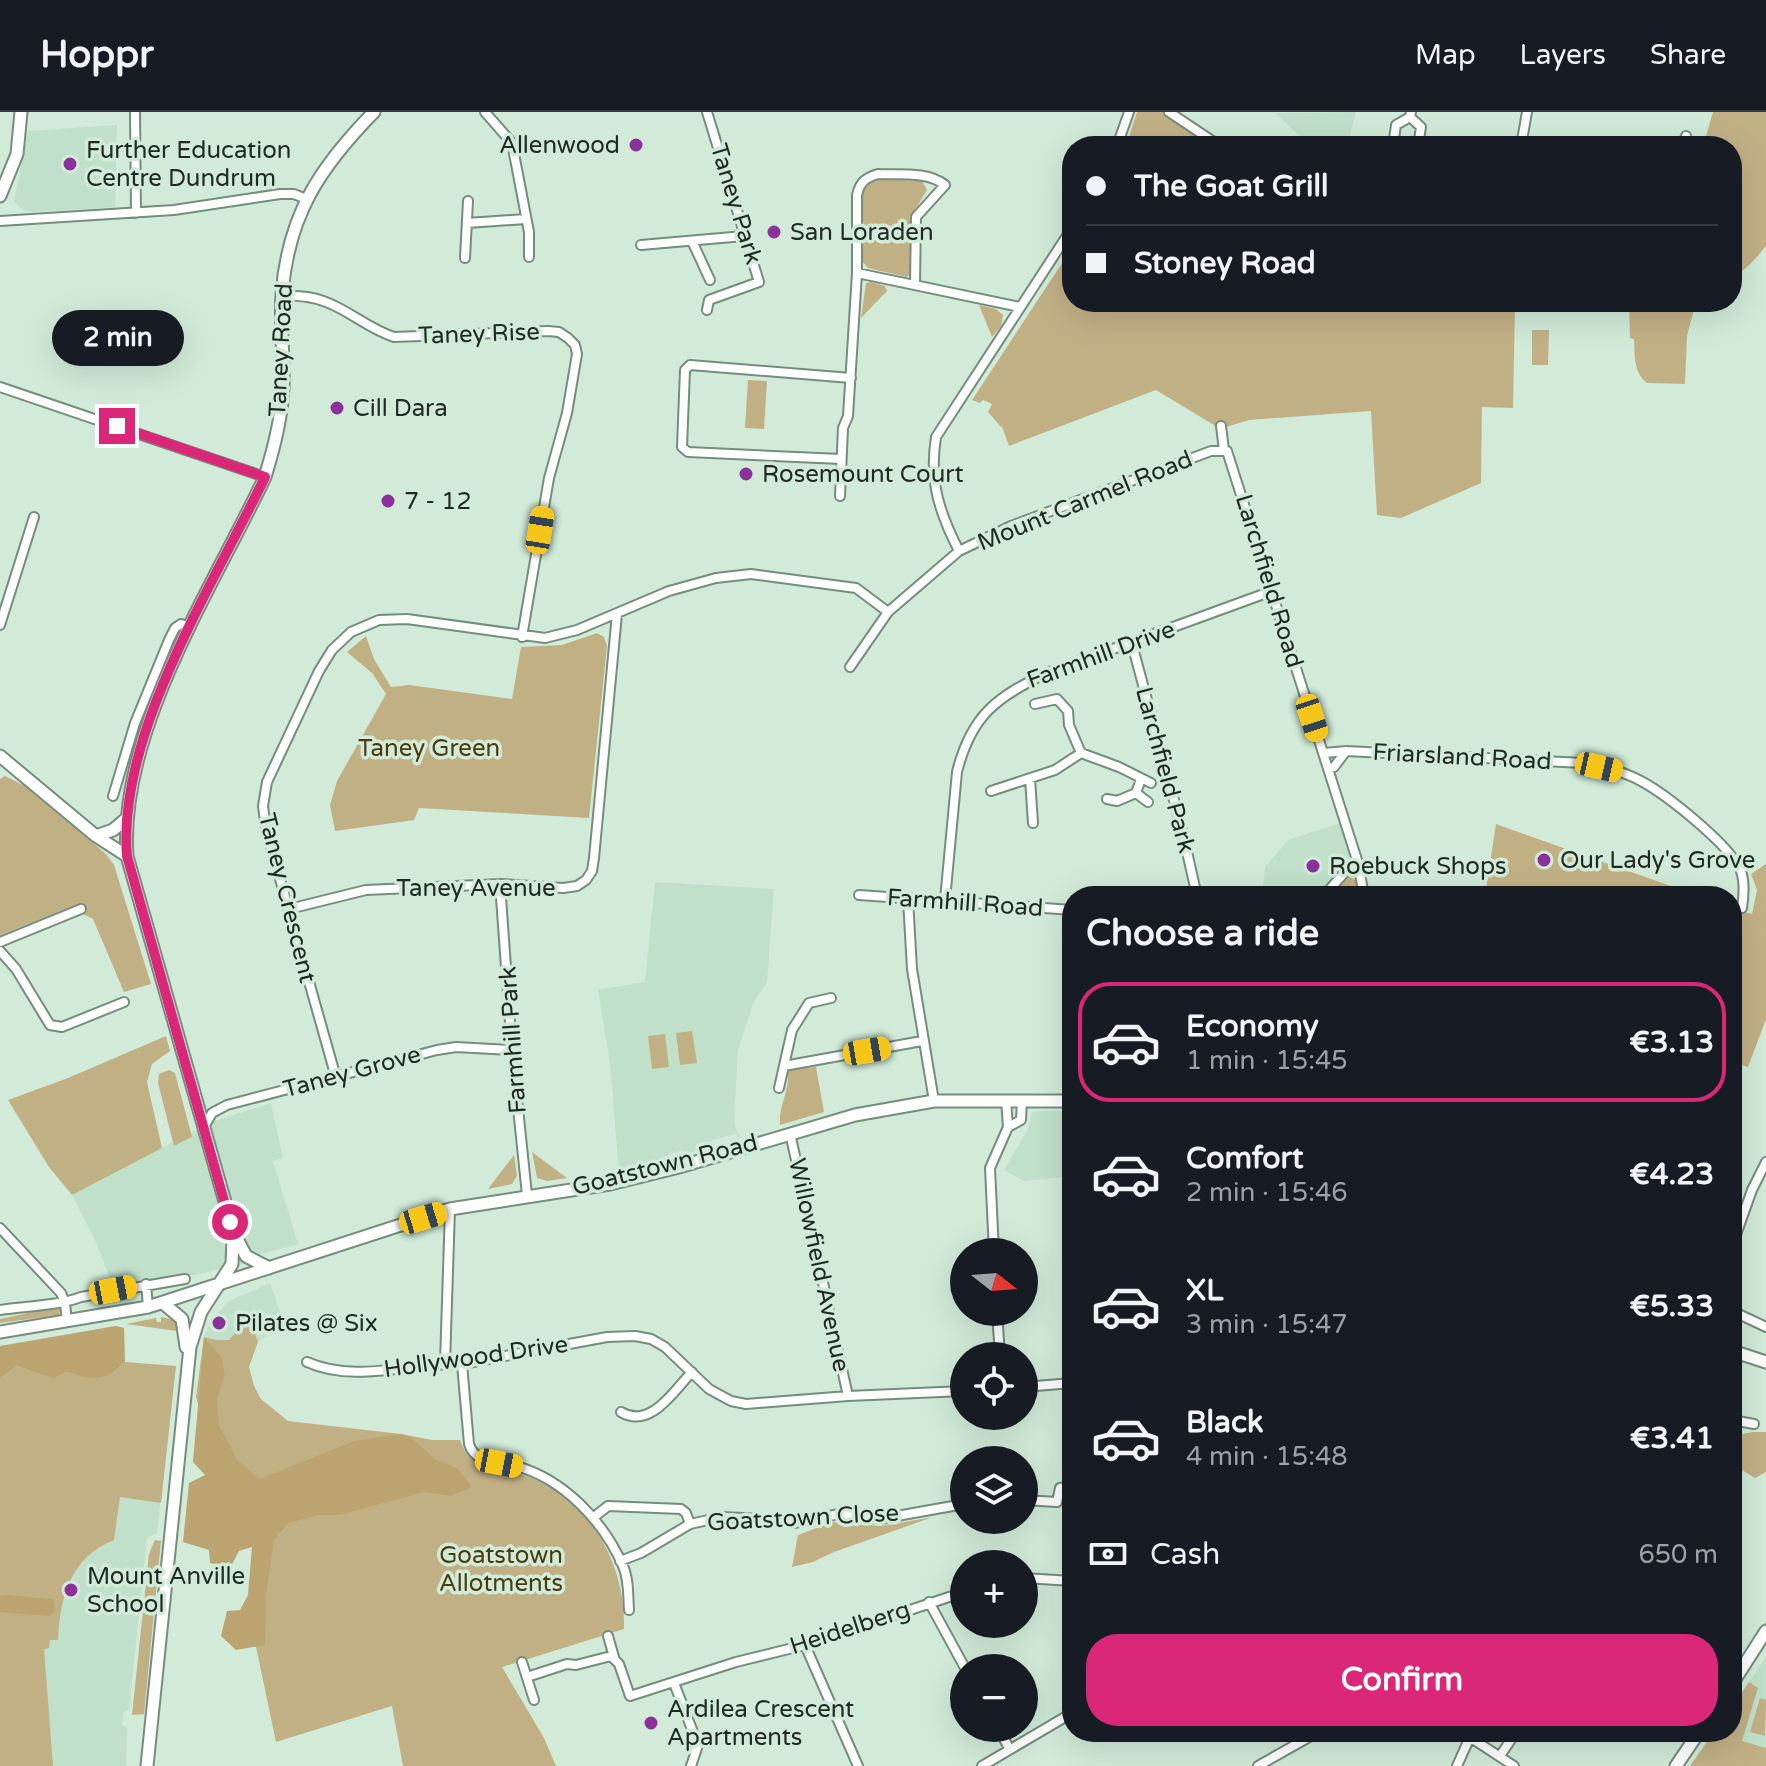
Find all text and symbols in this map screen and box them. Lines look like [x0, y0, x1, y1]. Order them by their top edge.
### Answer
text: Hoppr [40, 32, 154, 78]
text: Map [1415, 38, 1476, 72]
text: Layers [1520, 38, 1606, 72]
text: Share [1650, 38, 1726, 72]
place label: Allenwood [499, 131, 620, 160]
place label: Further Education Centre Dundrum [86, 136, 291, 193]
marker: Allenwood [627, 136, 645, 154]
street label: Taney Park [704, 140, 768, 268]
marker: Further Education Centre Dundrum [61, 155, 79, 173]
text: The Goat Grill [1134, 168, 1328, 205]
place label: San Loraden [790, 218, 934, 247]
marker: San Loraden [765, 223, 783, 241]
text: Stoney Road [1134, 245, 1316, 282]
street label: Taney Road [263, 282, 299, 418]
callout: 2 min [51, 310, 183, 366]
street label: Taney Rise [418, 317, 540, 351]
text: 2 min [83, 322, 153, 353]
place label: Cill Dara [353, 394, 448, 423]
marker: Cill Dara [328, 399, 346, 417]
route end [99, 408, 135, 444]
street label: Mount Carmel Road [973, 445, 1197, 557]
place label: Rosemount Court [762, 460, 964, 489]
marker: Rosemount Court [737, 465, 755, 483]
place label: 7 - 12 [404, 487, 472, 516]
street label: Larchfield Road [1229, 491, 1309, 671]
marker: 7 - 12 [379, 492, 397, 510]
car [524, 504, 556, 556]
street label: Farmhill Drive [1023, 615, 1179, 695]
street label: Larchfield Park [1129, 684, 1201, 856]
car [1293, 691, 1331, 745]
park label: Taney Green [358, 734, 500, 763]
street label: Friarsland Road [1372, 738, 1552, 776]
car [1573, 750, 1625, 784]
street label: Taney Crescent [252, 810, 322, 986]
place label: Our Lady's Grove [1560, 846, 1755, 875]
marker: Our Lady's Grove [1535, 851, 1553, 869]
place label: Roebuck Shops [1329, 852, 1507, 881]
marker: Roebuck Shops [1304, 857, 1322, 875]
street label: Taney Avenue [396, 874, 556, 903]
street label: Farmhill Road [886, 883, 1044, 923]
text: Choose a ride [1086, 912, 1319, 955]
street label: Farmhill Park [493, 965, 533, 1115]
icon: car [1090, 1006, 1162, 1078]
text: Economy [1186, 1008, 1319, 1045]
text: €3.13 [1629, 1024, 1714, 1061]
car [841, 1035, 893, 1067]
street label: Taney Grove [280, 1040, 424, 1104]
text: 1 min · 15:45 [1186, 1045, 1348, 1076]
street label: Goatstown Road [569, 1128, 761, 1202]
icon: car [1090, 1138, 1162, 1210]
text: Comfort [1186, 1140, 1304, 1177]
street label: Willowfield Avenue [782, 1156, 856, 1374]
text: €4.23 [1629, 1156, 1714, 1193]
text: 2 min · 15:46 [1186, 1177, 1348, 1208]
car [397, 1200, 449, 1236]
route start [212, 1204, 248, 1240]
north arrow [950, 1238, 1038, 1326]
map controls [950, 1238, 1038, 1742]
icon: car [1090, 1270, 1162, 1342]
text: XL [1186, 1272, 1223, 1309]
car [87, 1274, 139, 1306]
text: €5.33 [1630, 1288, 1714, 1325]
place label: Pilates @ Six [235, 1309, 378, 1338]
text: 3 min · 15:47 [1186, 1309, 1348, 1340]
marker: Pilates @ Six [210, 1314, 228, 1332]
street label: Hollywood Drive [382, 1330, 570, 1384]
button: locate [950, 1342, 1038, 1430]
icon: car [1090, 1402, 1162, 1474]
text: Black [1186, 1404, 1263, 1441]
text: €3.41 [1630, 1420, 1714, 1457]
text: 4 min · 15:48 [1186, 1441, 1348, 1472]
button: layers [950, 1446, 1038, 1534]
car [473, 1447, 525, 1479]
street label: Goatstown Close [706, 1498, 900, 1538]
icon: cash [1086, 1532, 1130, 1576]
text: Cash [1150, 1536, 1220, 1573]
text: 650 m [1638, 1539, 1718, 1570]
park label: Goatstown Allotments [439, 1541, 563, 1598]
button: + [950, 1550, 1038, 1638]
place label: Mount Anville School [87, 1562, 245, 1619]
marker: Mount Anville School [62, 1581, 80, 1599]
street label: Heidelberg [786, 1595, 914, 1661]
button: Confirm [1086, 1634, 1718, 1726]
button: − [950, 1654, 1038, 1742]
place label: Ardilea Crescent Apartments [667, 1695, 854, 1752]
marker: Ardilea Crescent Apartments [642, 1714, 660, 1732]

